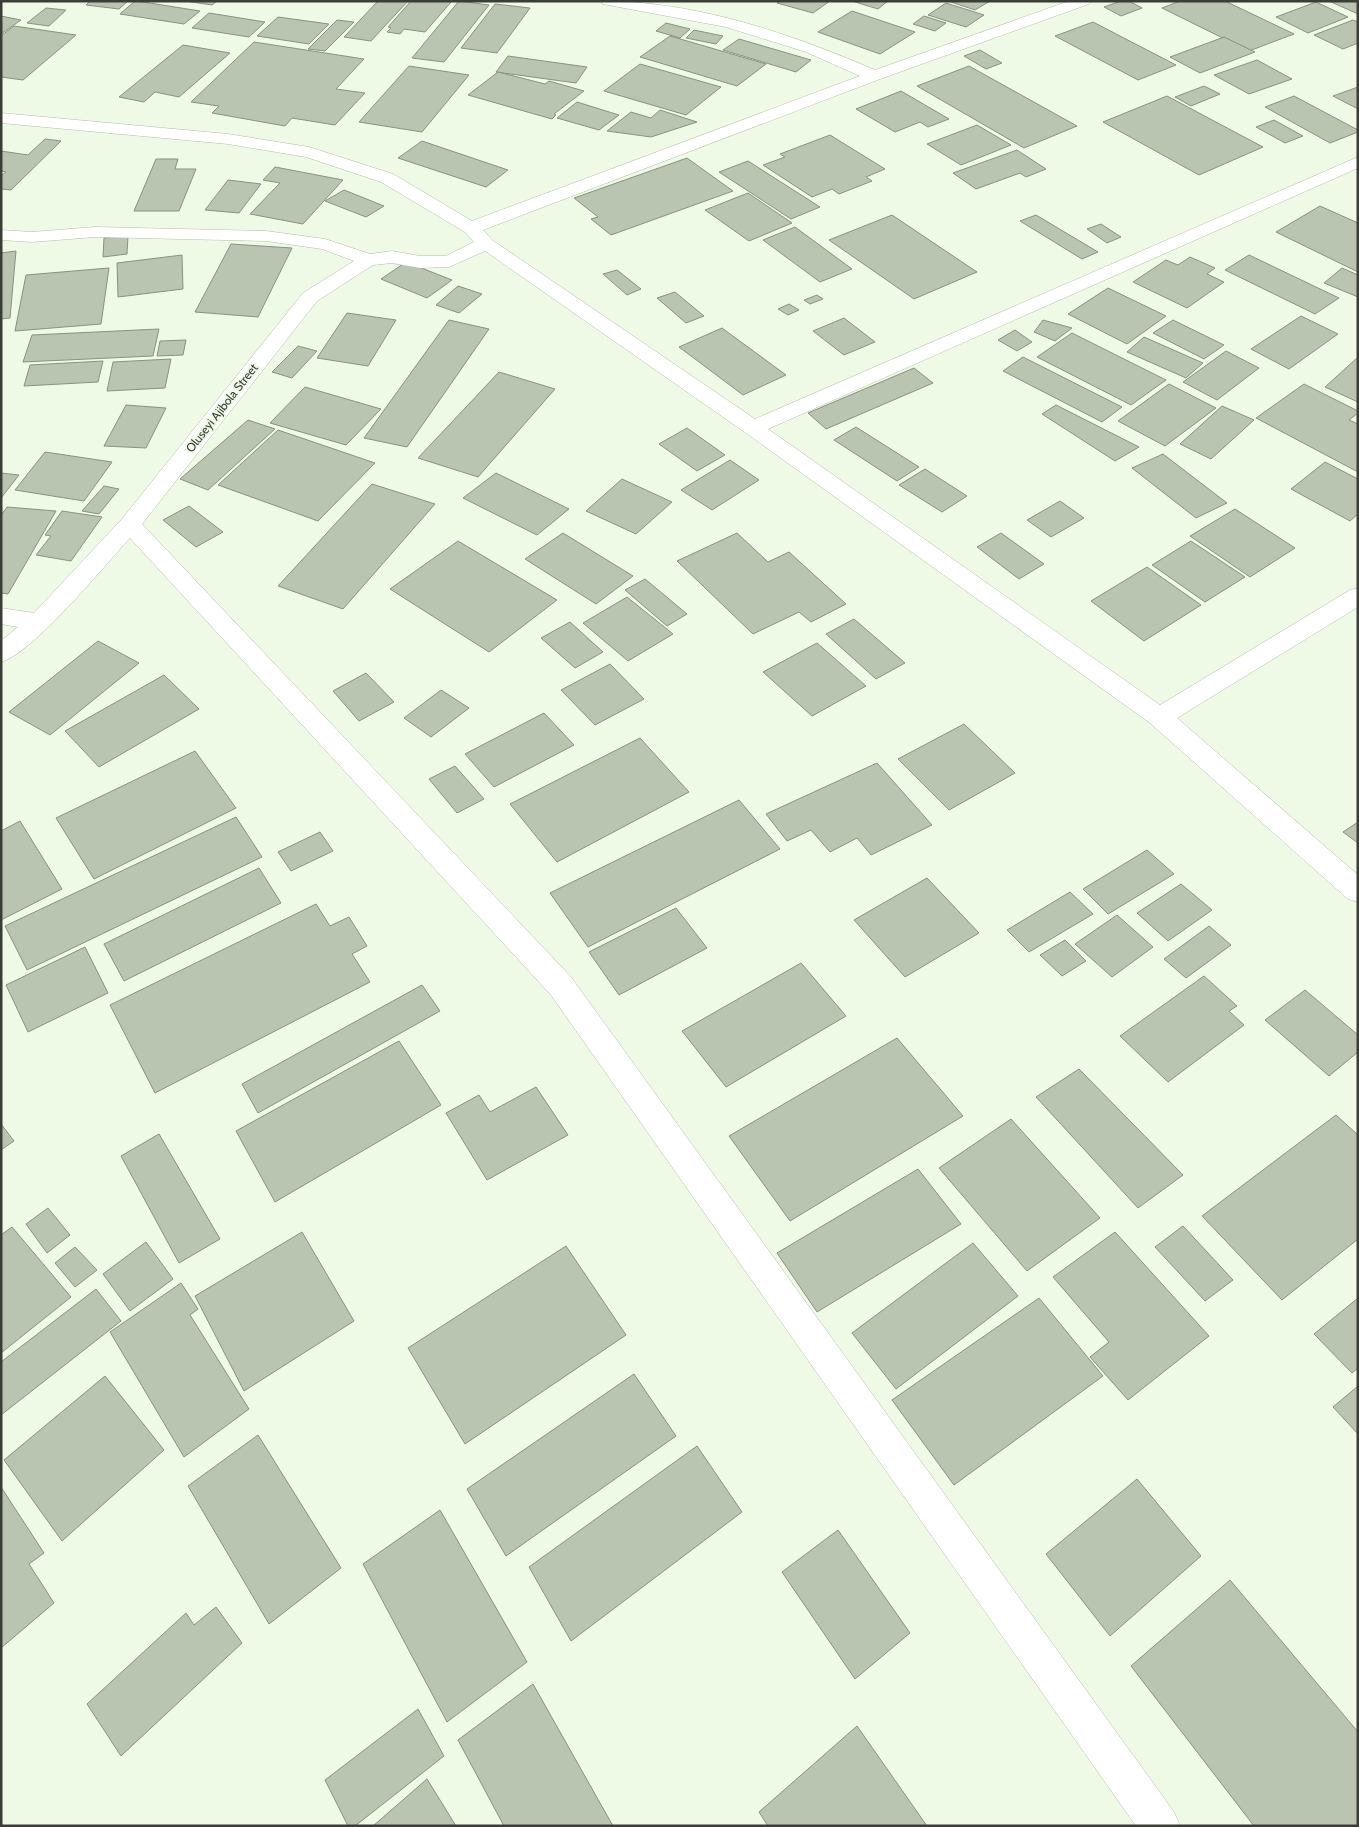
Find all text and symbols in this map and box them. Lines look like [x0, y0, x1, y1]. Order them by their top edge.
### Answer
street label: Oluseyi Ajibola Street [182, 360, 261, 455]

